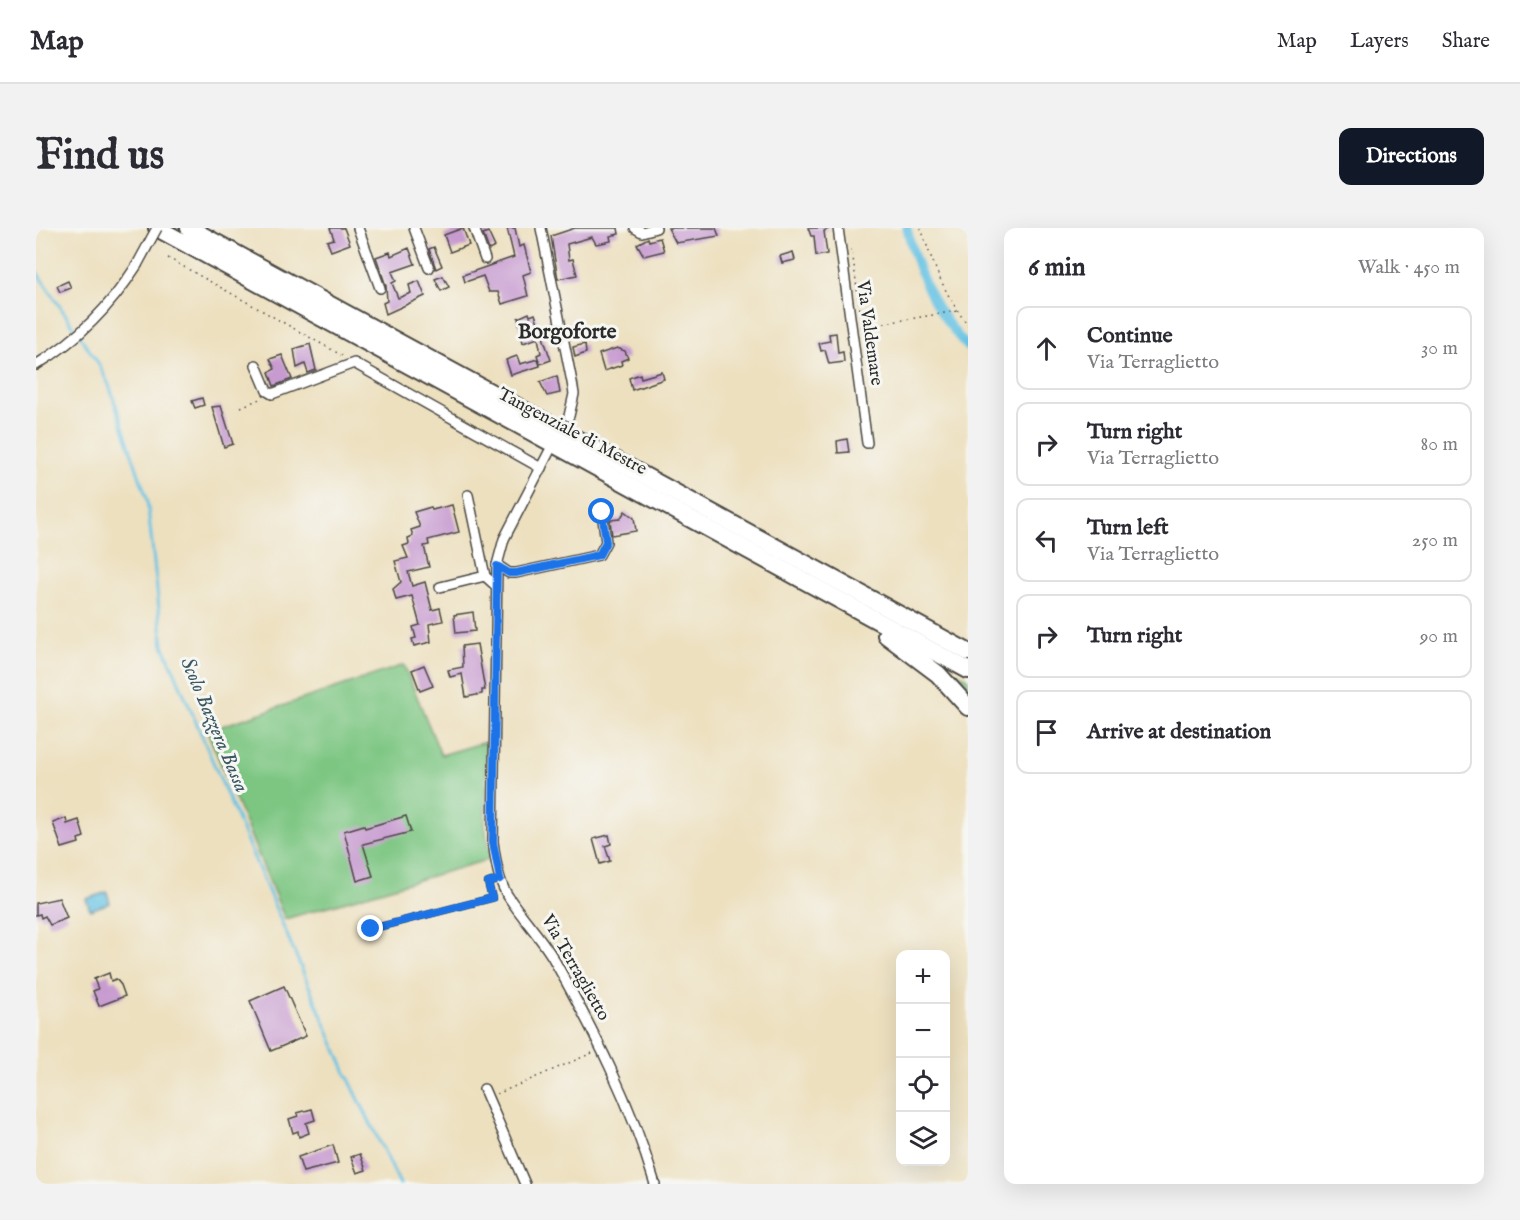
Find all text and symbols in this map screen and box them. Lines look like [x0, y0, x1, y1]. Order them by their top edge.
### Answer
text: Map [30, 24, 84, 59]
text: Map [1277, 28, 1317, 55]
text: Layers [1350, 28, 1409, 55]
text: Share [1442, 28, 1490, 55]
button: Directions [1339, 128, 1484, 185]
text: Find us [36, 130, 164, 183]
text: 6 min [1028, 251, 1086, 284]
text: Walk · 450 m [1358, 255, 1460, 280]
street label: Via Valdemare [850, 278, 888, 387]
district label: Borgoforte [518, 319, 617, 346]
text: Continue [1087, 322, 1173, 350]
icon: ahead [1030, 332, 1063, 365]
text: 30 m [1421, 336, 1458, 361]
text: Via Terraglietto [1087, 350, 1219, 375]
street label: Tangenziale di Mestre [494, 383, 650, 481]
text: Turn right [1087, 418, 1182, 446]
icon: right [1030, 428, 1063, 461]
text: 80 m [1421, 432, 1458, 457]
text: Via Terraglietto [1087, 446, 1219, 471]
route start [588, 498, 614, 524]
text: Turn left [1087, 514, 1169, 542]
icon: left [1030, 524, 1063, 557]
text: 250 m [1412, 528, 1458, 553]
text: Via Terraglietto [1087, 542, 1219, 567]
icon: right [1030, 620, 1063, 653]
text: Turn right [1087, 622, 1182, 650]
text: 90 m [1420, 624, 1458, 649]
water label: Scolo Bazzera Bassa [174, 654, 254, 796]
icon: arrive [1030, 716, 1063, 749]
text: Arrive at destination [1087, 718, 1271, 746]
street label: Via Terraglietto [535, 910, 615, 1025]
route end [357, 915, 383, 941]
map controls [896, 950, 950, 1166]
button: + [896, 950, 950, 1004]
button: − [896, 1004, 950, 1058]
button: locate [896, 1058, 950, 1112]
button: layers [896, 1112, 950, 1166]

